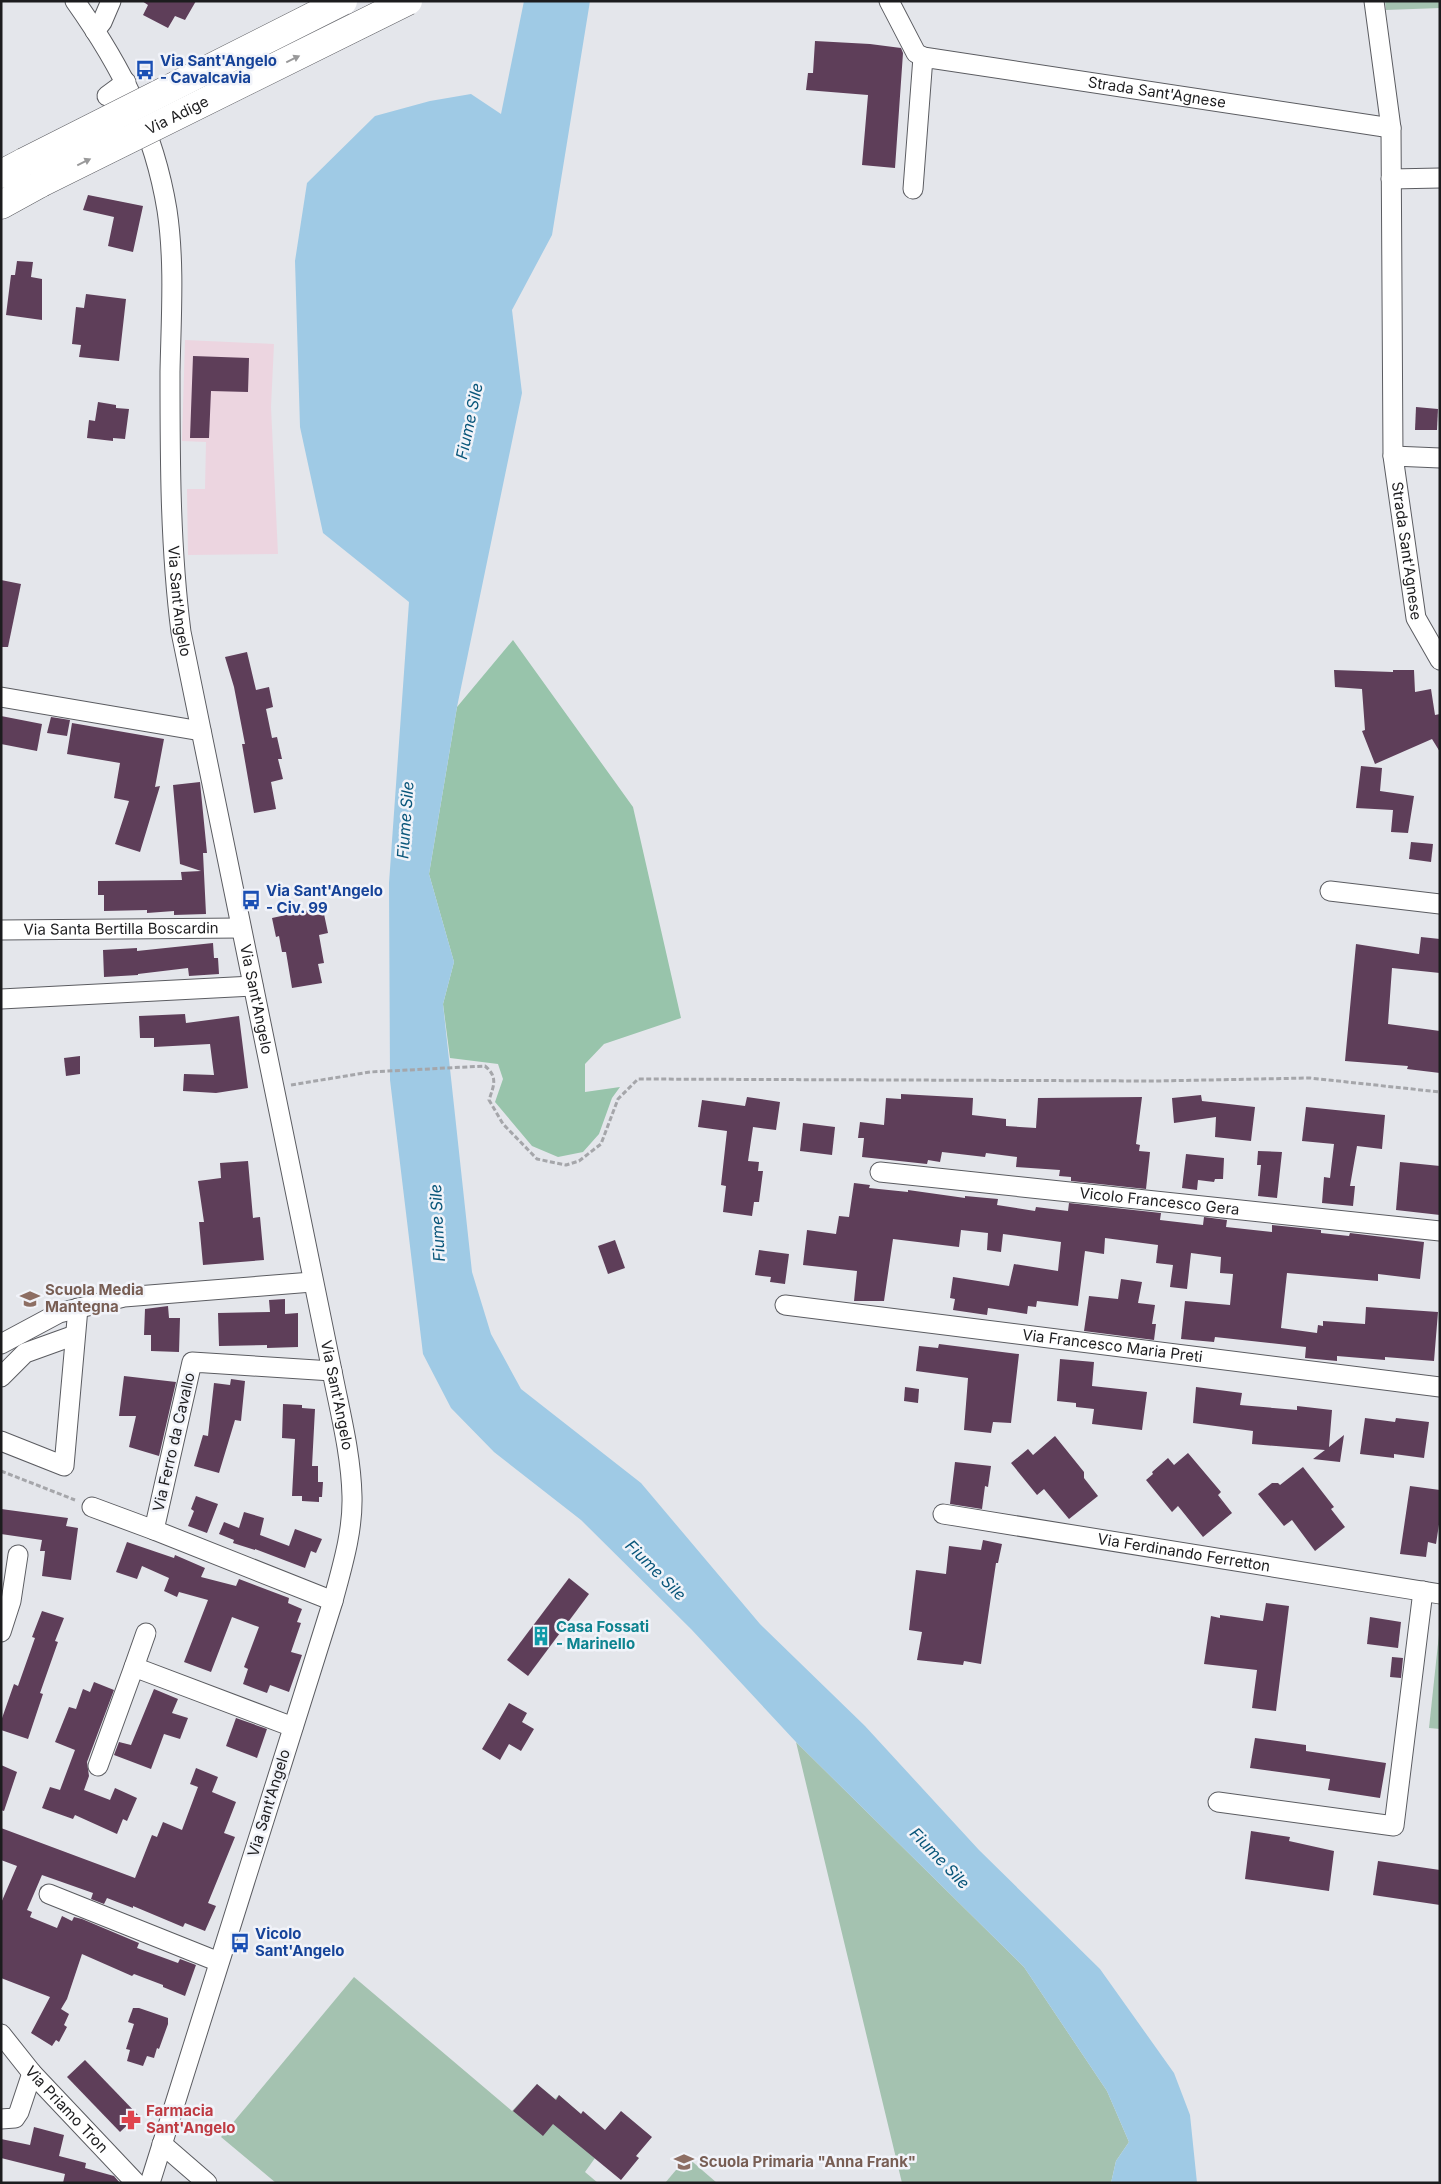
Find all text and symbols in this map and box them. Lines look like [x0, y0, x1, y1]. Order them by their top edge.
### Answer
place label: Via Sant'Angelo - Cavalcavia [160, 51, 277, 87]
one-way arrow [286, 55, 300, 63]
bus stop icon: Via Sant'Angelo - Cavalcavia [134, 59, 156, 81]
street label: Strada Sant'Agnese [1087, 72, 1227, 112]
street label: Via Adige [142, 91, 212, 139]
one-way arrow [77, 157, 92, 166]
water label: Fiume Sile [451, 381, 487, 461]
street label: Strada Sant'Agnese [1388, 480, 1426, 621]
street label: Via Sant'Angelo [164, 545, 196, 658]
water label: Fiume Sile [392, 781, 418, 859]
place label: Via Sant'Angelo - Civ. 99 [266, 881, 383, 917]
bus stop icon: Via Sant'Angelo - Civ. 99 [240, 889, 262, 911]
street label: Via Santa Bertilla Boscardin [23, 918, 219, 939]
street label: Via Sant'Angelo [236, 943, 277, 1056]
street label: Vicolo Francesco Gera [1078, 1183, 1241, 1219]
water label: Fiume Sile [425, 1184, 449, 1262]
place label: Scuola Media Mantegna [45, 1280, 144, 1316]
school or university icon: Scuola Media Mantegna [19, 1288, 41, 1310]
street label: Via Francesco Maria Preti [1021, 1325, 1204, 1366]
street label: Via Sant'Angelo [317, 1338, 357, 1451]
street label: Via Ferro da Cavallo [148, 1370, 199, 1513]
street label: Via Ferdinando Ferretton [1096, 1529, 1272, 1576]
water label: Fiume Sile [621, 1535, 691, 1605]
place label: Casa Fossati - Marinello [556, 1617, 649, 1653]
building icon: Casa Fossati - Marinello [530, 1625, 552, 1647]
street label: Via Sant'Angelo [243, 1747, 294, 1859]
water label: Fiume Sile [906, 1823, 974, 1893]
place label: Vicolo Sant'Angelo [255, 1924, 344, 1960]
bus stop icon: Vicolo Sant'Angelo [229, 1932, 251, 1954]
street label: Via Priamo Tron [21, 2062, 112, 2157]
place label: Farmacia Sant'Angelo [146, 2101, 235, 2137]
pharmacy icon: Farmacia Sant'Angelo [120, 2109, 142, 2131]
school or university icon: Scuola Primaria "Anna Frank" [673, 2151, 695, 2173]
place label: Scuola Primaria "Anna Frank" [699, 2152, 916, 2171]

